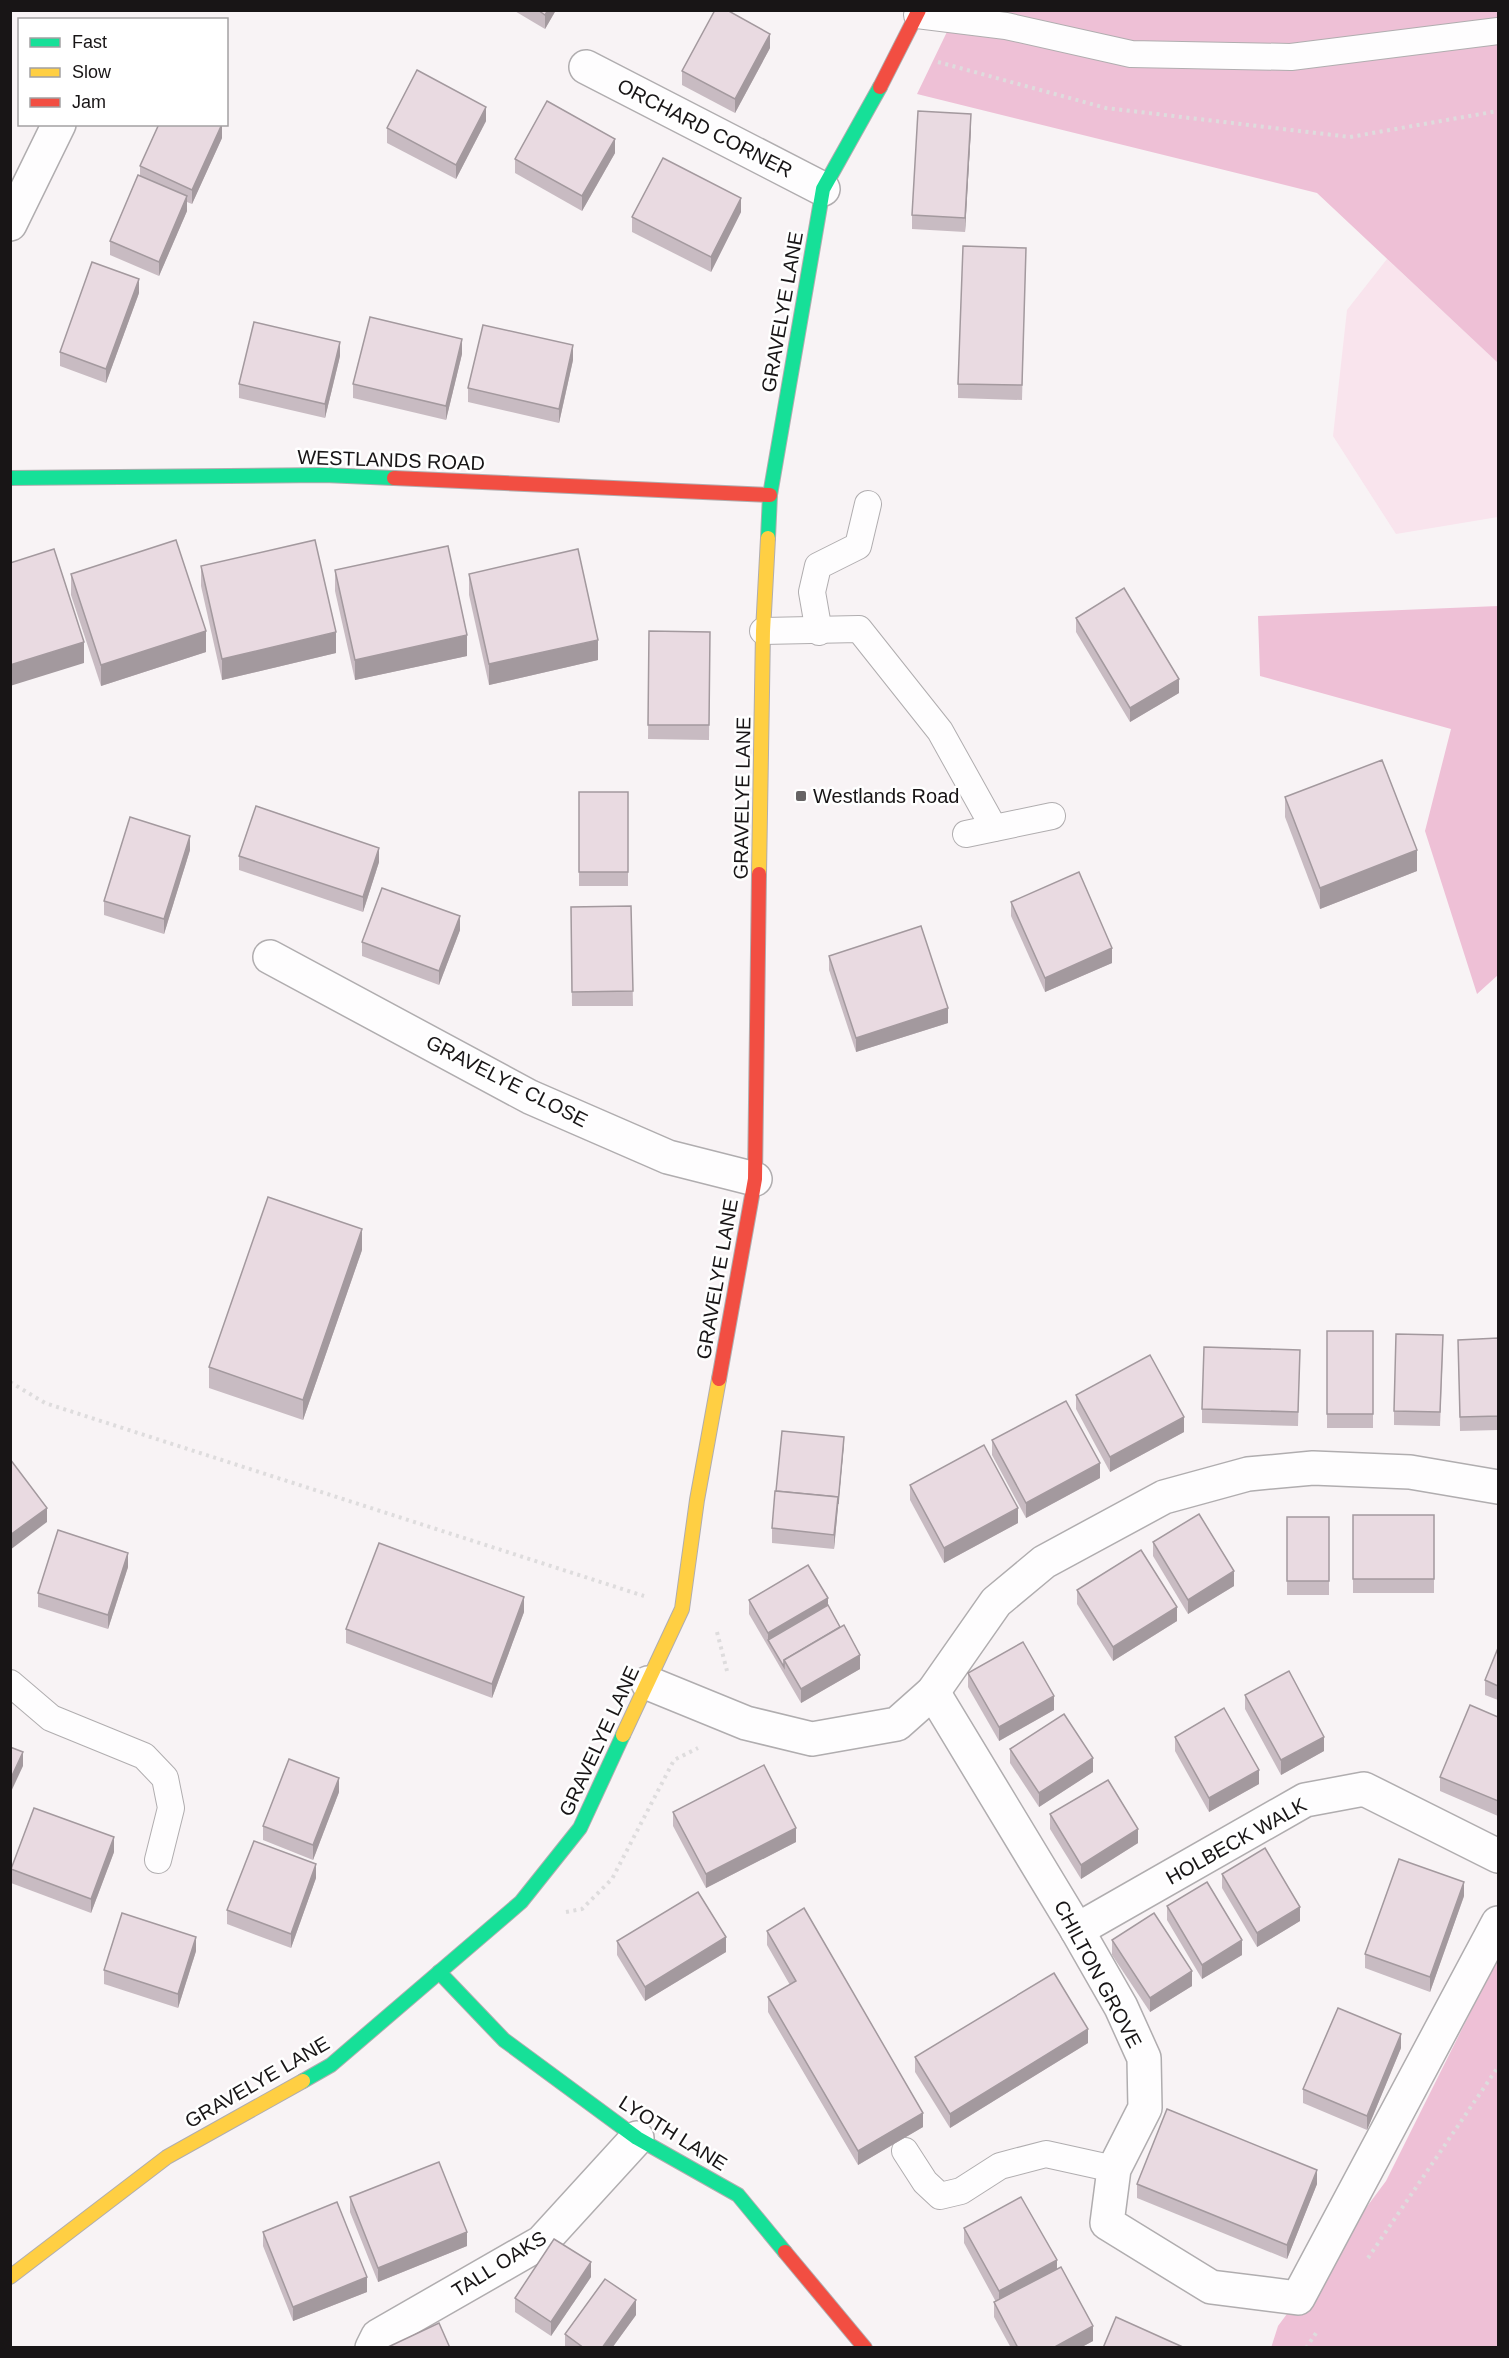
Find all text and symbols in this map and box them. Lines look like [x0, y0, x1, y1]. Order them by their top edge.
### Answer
legend [18, 18, 228, 126]
text: Fast [72, 32, 107, 52]
text: Slow [72, 62, 112, 82]
street label: ORCHARD CORNER [614, 74, 796, 182]
text: Jam [72, 92, 106, 112]
street label: GRAVELYE LANE [757, 230, 807, 394]
street label: WESTLANDS ROAD [297, 446, 485, 474]
street label: GRAVELYE LANE [730, 716, 754, 880]
place label: Westlands Road [813, 785, 959, 807]
marker: Westlands Road [794, 789, 808, 803]
street label: GRAVELYE CLOSE [423, 1031, 591, 1131]
street label: GRAVELYE LANE [692, 1197, 742, 1361]
street label: GRAVELYE LANE [555, 1663, 643, 1819]
street label: HOLBECK WALK [1162, 1793, 1311, 1889]
street label: CHILTON GROVE [1050, 1897, 1146, 2051]
street label: GRAVELYE LANE [181, 2032, 333, 2132]
street label: LYOTH LANE [615, 2091, 731, 2175]
street label: TALL OAKS [448, 2226, 550, 2302]

